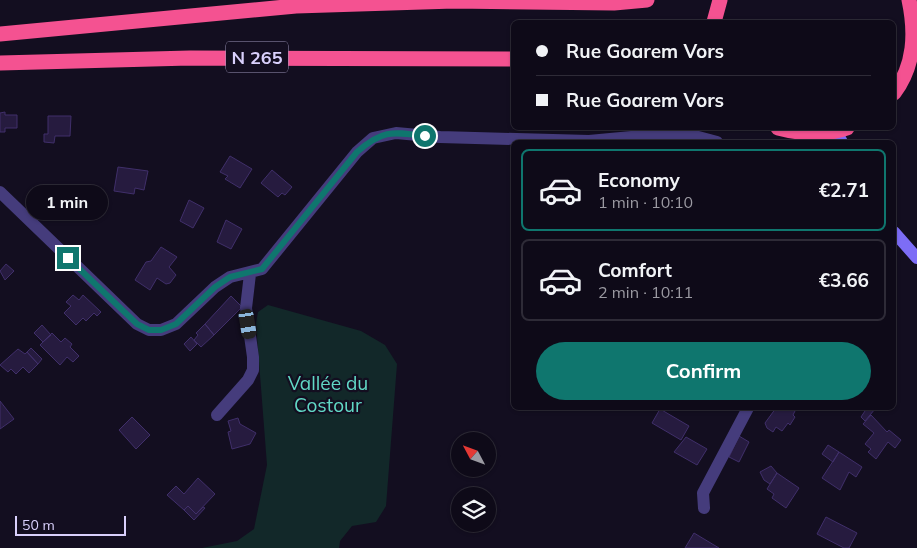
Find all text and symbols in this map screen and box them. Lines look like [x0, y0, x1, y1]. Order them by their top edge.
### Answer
text: Rue Goarem Vors [566, 39, 724, 63]
road number: N 265 [226, 42, 288, 72]
text: Rue Goarem Vors [566, 88, 724, 112]
route start [414, 125, 436, 147]
icon: car [538, 168, 583, 213]
text: Economy [598, 168, 680, 192]
text: €2.71 [819, 178, 869, 202]
callout: 1 min [27, 186, 109, 220]
text: 1 min [46, 192, 88, 212]
text: 1 min · 10:10 [598, 192, 693, 212]
route end [57, 247, 79, 269]
icon: car [538, 258, 583, 303]
text: Comfort [598, 258, 672, 282]
text: €3.66 [819, 268, 869, 292]
text: 2 min · 10:11 [598, 282, 693, 302]
car [238, 308, 257, 340]
button: Confirm [536, 342, 871, 400]
park label: Vallée du Costour [288, 371, 368, 417]
north arrow [451, 432, 496, 478]
map controls [451, 432, 496, 532]
button: layers [451, 487, 496, 532]
scale bar [15, 513, 126, 536]
text: 50 m [22, 516, 55, 534]

